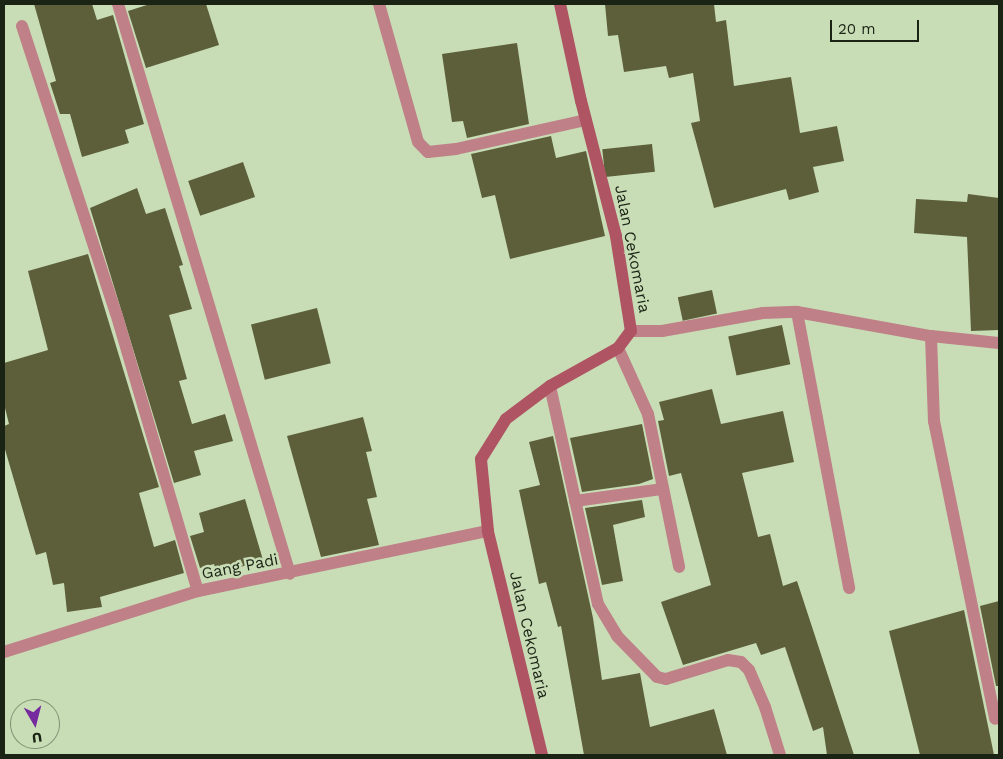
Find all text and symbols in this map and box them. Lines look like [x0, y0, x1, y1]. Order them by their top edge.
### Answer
scale bar [833, 10, 922, 42]
text: 20 m [838, 20, 876, 38]
street label: Jalan Cekomaria [610, 183, 654, 315]
street label: Gang Padi [200, 550, 280, 584]
street label: Jalan Cekomaria [505, 570, 553, 700]
north arrow [10, 699, 60, 749]
text: U [31, 729, 43, 746]

